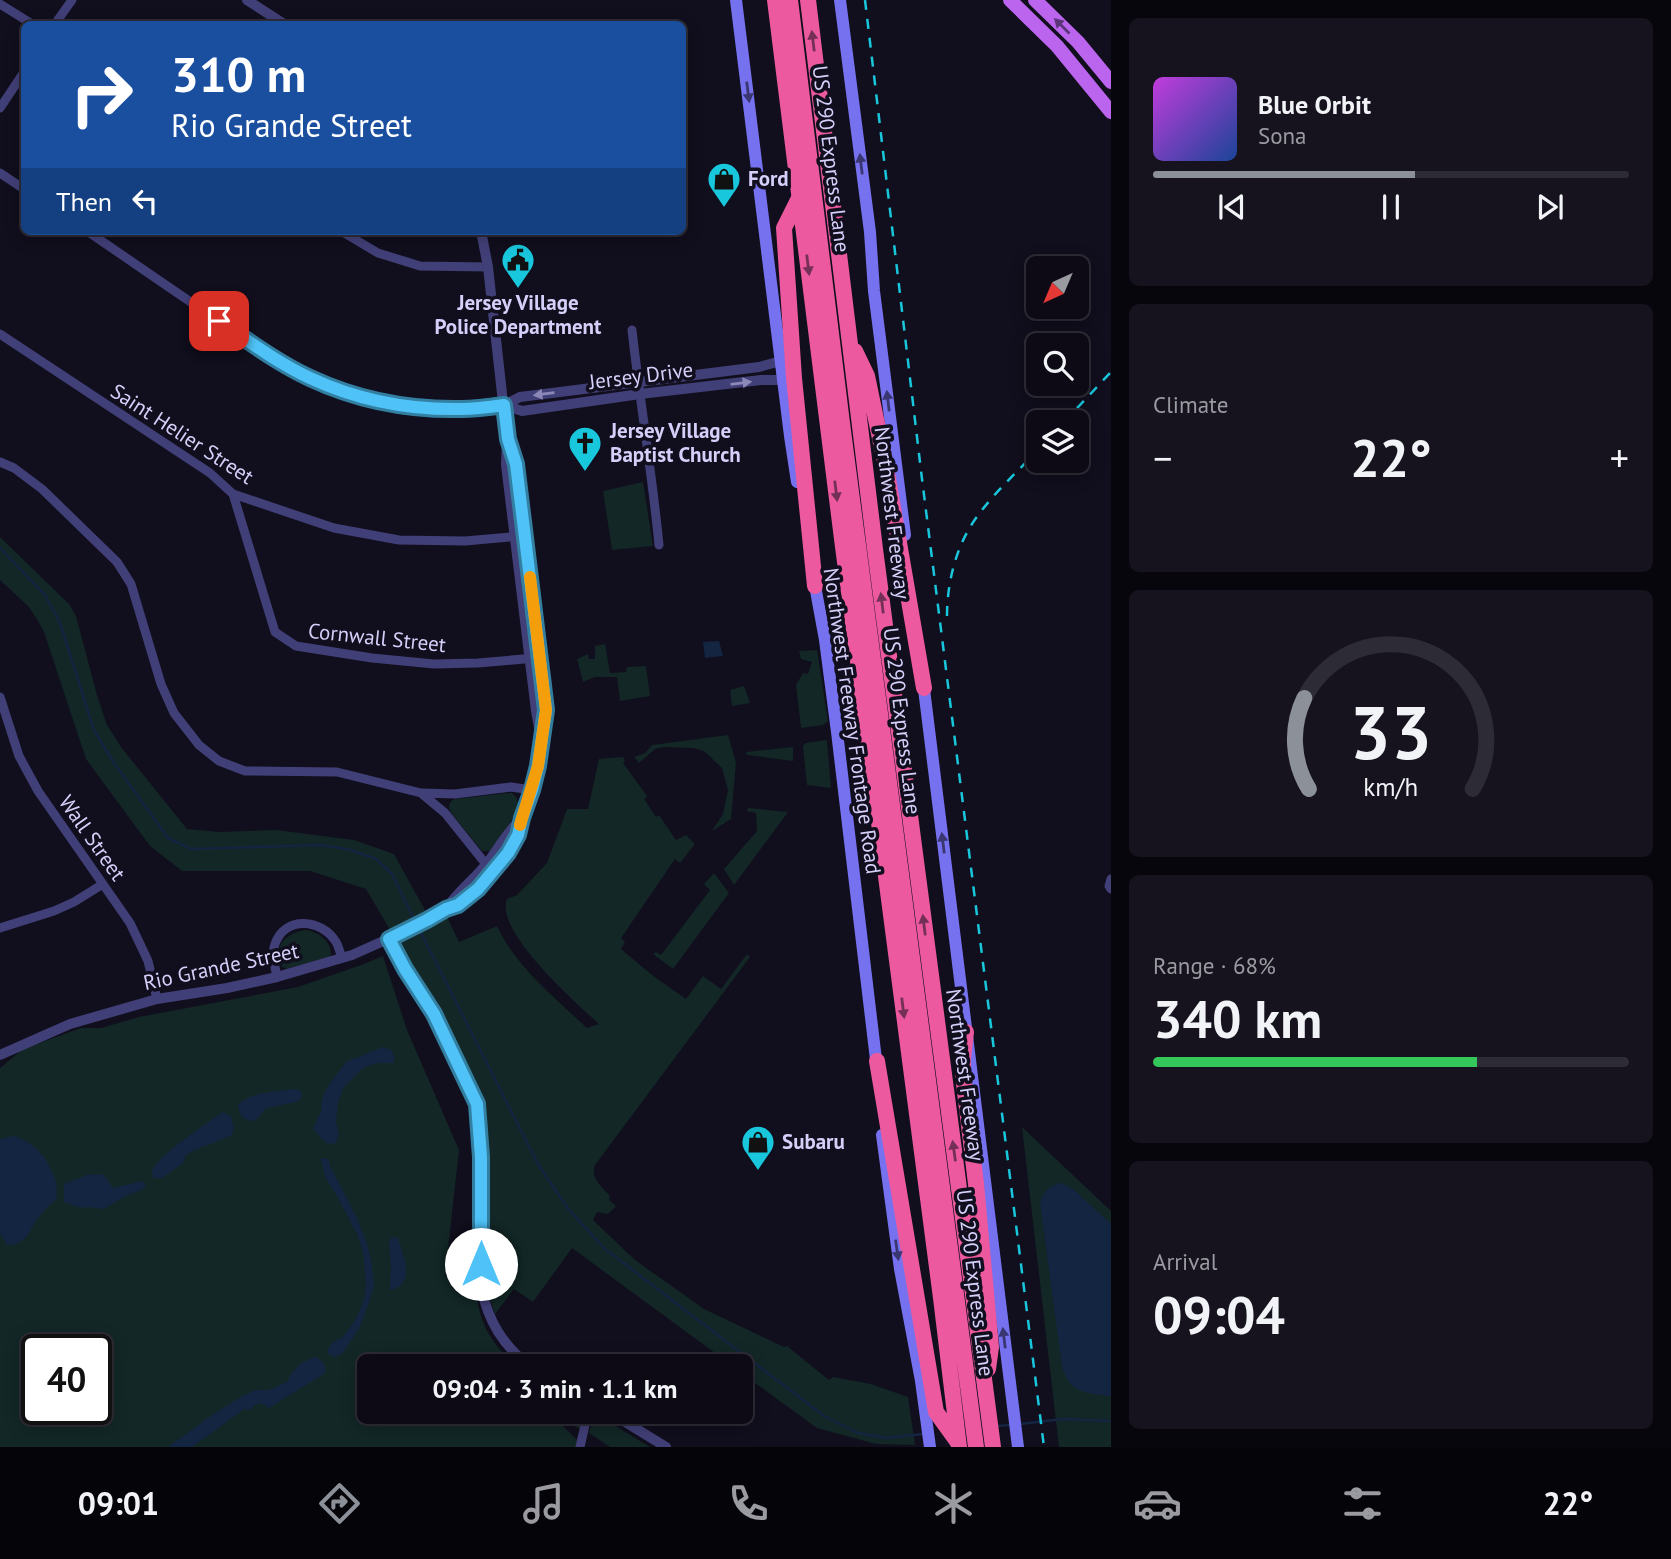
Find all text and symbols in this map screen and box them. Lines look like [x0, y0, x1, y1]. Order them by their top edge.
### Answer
one-way arrow [1054, 18, 1070, 35]
one-way arrow [807, 30, 818, 52]
text: 310 m [171, 42, 306, 106]
icon: right [56, 49, 147, 140]
street label: US 290 Express Lane [807, 64, 856, 254]
one-way arrow [742, 81, 753, 103]
text: Blue Orbit [1258, 88, 1371, 121]
text: Rio Grande Street [171, 104, 412, 146]
text: Sona [1258, 121, 1307, 150]
one-way arrow [856, 153, 867, 175]
shop icon: Ford [705, 160, 743, 209]
place label: Ford [748, 165, 789, 192]
icon: left [126, 182, 164, 220]
text: Then [56, 185, 112, 218]
icon: previous [1213, 188, 1251, 226]
icon: pause [1372, 188, 1410, 226]
icon: next [1531, 188, 1569, 226]
public building icon: Jersey Village Police Department [499, 241, 537, 290]
one-way arrow [802, 254, 813, 276]
north arrow [1026, 256, 1088, 318]
map controls [1026, 256, 1089, 473]
place label: Jersey Village Police Department [435, 289, 602, 340]
pin [189, 291, 249, 351]
icon: arrive [200, 302, 238, 340]
button: search [1026, 333, 1089, 396]
street label: Jersey Drive [586, 356, 695, 395]
street label: Saint Helier Street [106, 377, 259, 490]
one-way arrow [730, 377, 752, 388]
one-way arrow [532, 389, 554, 400]
one-way arrow [883, 390, 894, 412]
text: Climate [1153, 390, 1228, 419]
button: layers [1026, 410, 1089, 473]
place label: Jersey Village Baptist Church [609, 417, 741, 468]
church icon: Jersey Village Baptist Church [566, 424, 604, 473]
text: 22° [1350, 424, 1432, 491]
street label: Northwest Freeway [869, 425, 917, 601]
text: − [1153, 433, 1172, 482]
text: + [1610, 433, 1629, 482]
one-way arrow [830, 480, 841, 502]
street label: Northwest Freeway Frontage Road [818, 566, 887, 876]
one-way arrow [876, 592, 887, 614]
street label: Cornwall Street [307, 617, 447, 658]
street label: US 290 Express Lane [878, 626, 927, 816]
text: 33 [1350, 686, 1432, 780]
text: km/h [1364, 771, 1418, 803]
street label: Wall Street [53, 790, 132, 886]
one-way arrow [938, 832, 949, 854]
one-way arrow [919, 914, 930, 936]
street label: Rio Grande Street [141, 937, 301, 996]
text: Range · 68% [1153, 951, 1276, 980]
text: 340 km [1153, 985, 1322, 1052]
street label: Northwest Freeway [940, 987, 991, 1163]
one-way arrow [898, 997, 909, 1019]
shop icon: Subaru [739, 1123, 777, 1172]
place label: Subaru [782, 1128, 845, 1155]
one-way arrow [948, 1140, 959, 1162]
street label: US 290 Express Lane [951, 1188, 1000, 1378]
position arrow [444, 1227, 518, 1301]
one-way arrow [892, 1239, 903, 1261]
text: Arrival [1153, 1247, 1217, 1276]
text: 09:04 [1153, 1281, 1285, 1348]
one-way arrow [999, 1326, 1010, 1348]
speed limit sign: 40 [21, 1334, 112, 1425]
text: 09:04 · 3 min · 1.1 km [433, 1372, 678, 1405]
icon: directions [315, 1479, 364, 1528]
icon: music [519, 1479, 568, 1528]
icon: phone [724, 1479, 773, 1528]
icon: climate [929, 1479, 978, 1528]
icon: car [1133, 1479, 1182, 1528]
icon: filters [1338, 1479, 1387, 1528]
text: 09:01 [78, 1482, 159, 1524]
text: 22° [1543, 1482, 1593, 1524]

